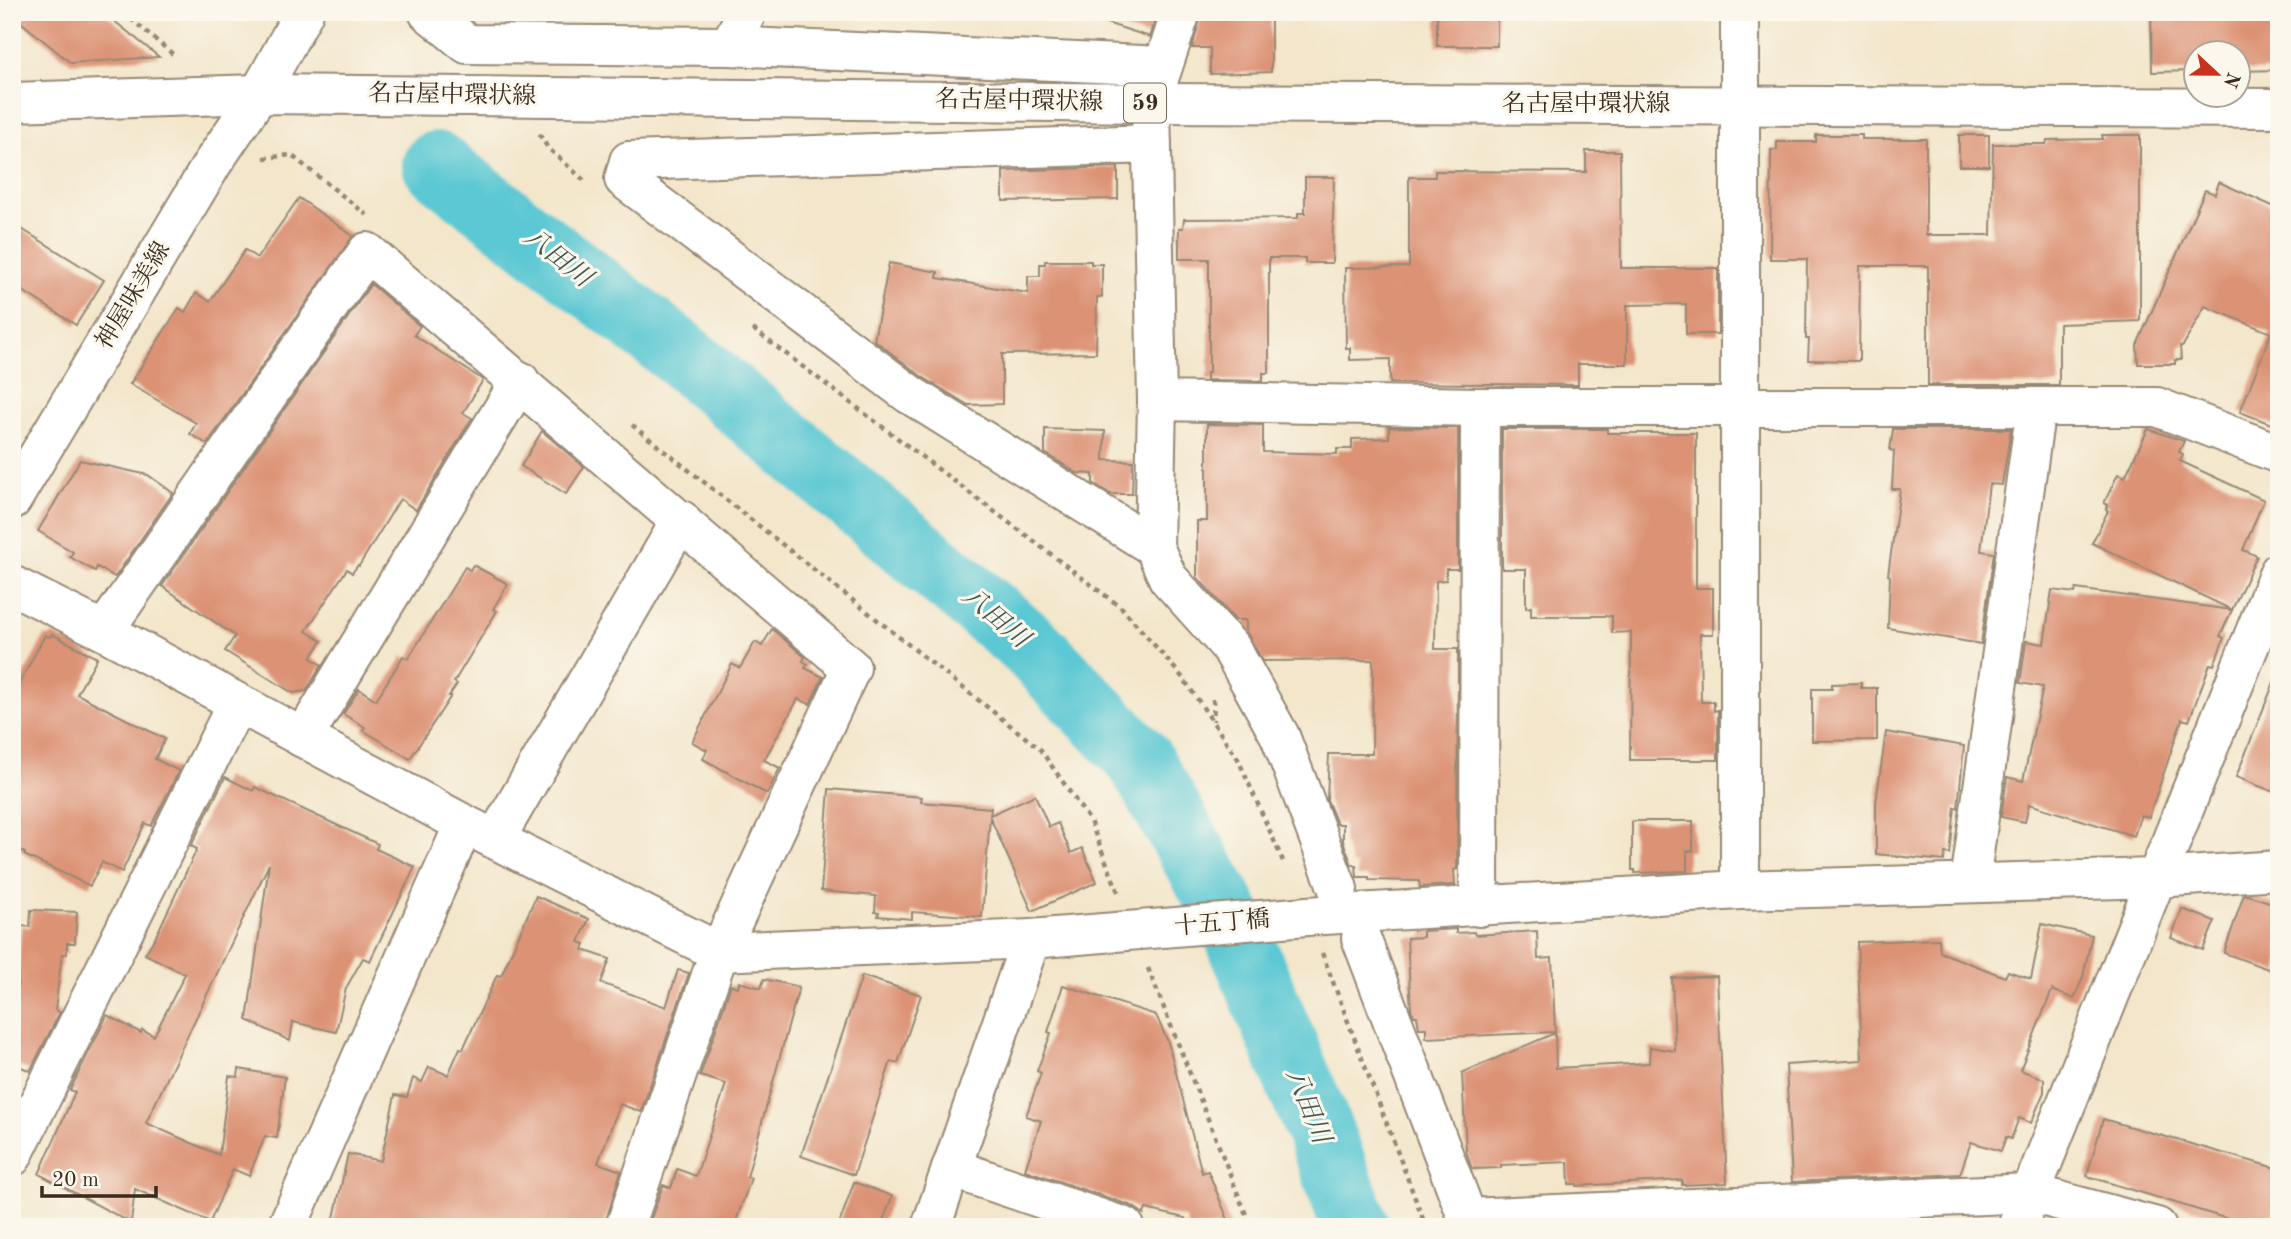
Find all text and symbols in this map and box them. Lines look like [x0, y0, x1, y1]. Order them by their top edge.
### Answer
north arrow [2182, 38, 2252, 108]
text: N [2219, 69, 2242, 90]
street label: 名古屋中環状線 [368, 80, 536, 109]
road number: 59 [1124, 83, 1166, 122]
street label: 名古屋中環状線 [935, 86, 1103, 115]
street label: 名古屋中環状線 [1502, 90, 1670, 117]
water label: 八田川 [518, 223, 599, 294]
street label: 神屋味美線 [90, 237, 175, 354]
water label: 八田川 [957, 582, 1036, 655]
street label: 十五丁橋 [1173, 906, 1271, 940]
water label: 八田川 [1280, 1065, 1336, 1150]
scale bar [42, 1155, 156, 1199]
text: 20 m [52, 1170, 99, 1191]

